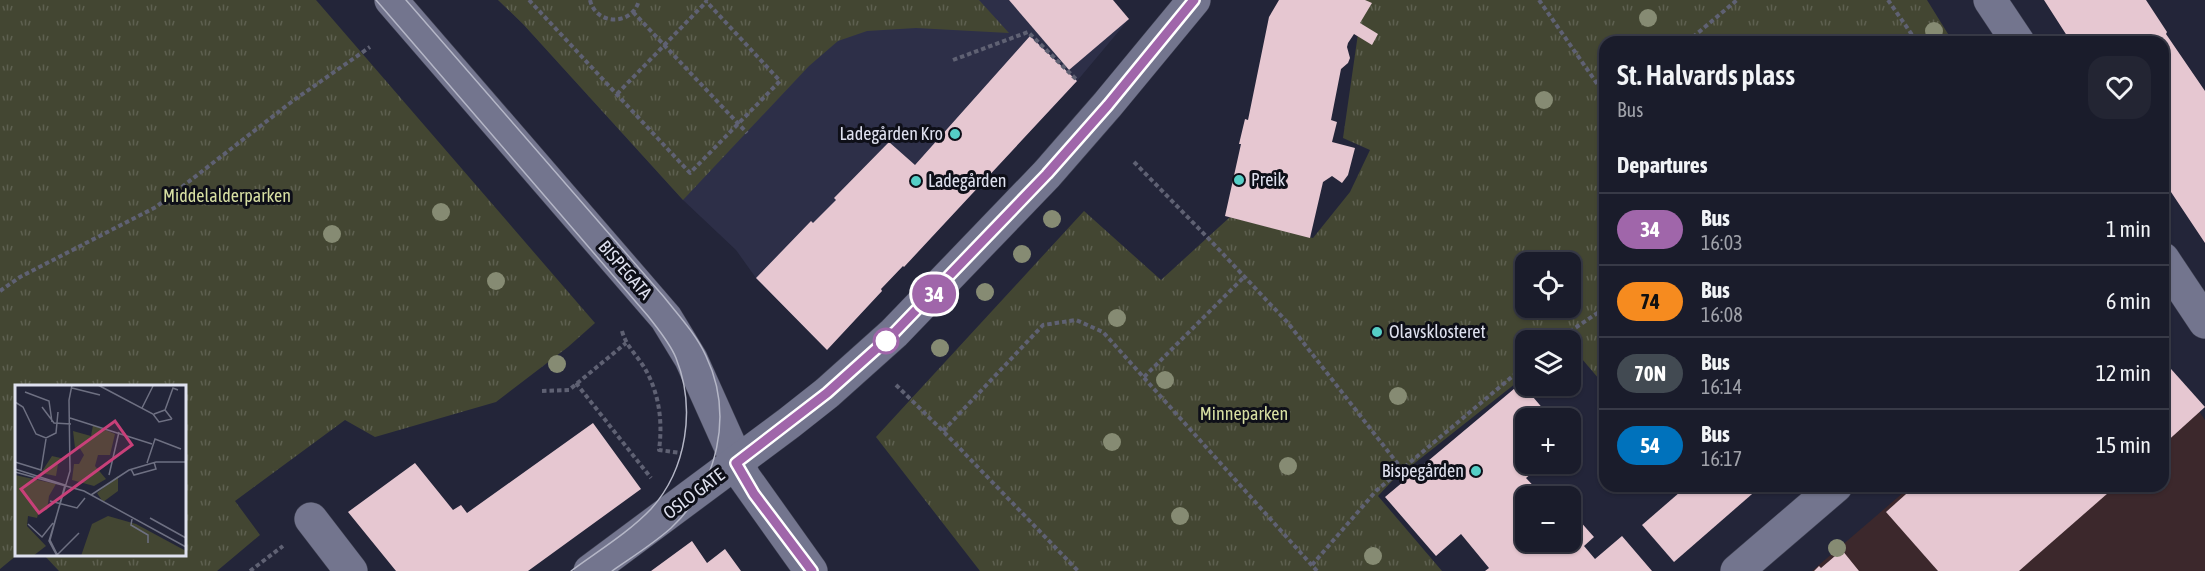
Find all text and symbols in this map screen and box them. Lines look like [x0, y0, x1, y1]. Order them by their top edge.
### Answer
button: heart [2088, 56, 2151, 119]
text: St. Halvards plass [1617, 59, 1795, 91]
text: Bus [1617, 98, 1643, 121]
place label: Ladegården Kro [839, 123, 943, 144]
marker: Ladegården Kro [948, 127, 962, 141]
text: Departures [1617, 152, 1707, 178]
place label: Preik [1251, 169, 1285, 190]
place label: Ladegården [928, 170, 1007, 191]
marker: Preik [1232, 173, 1246, 187]
marker: Ladegården [909, 174, 923, 188]
park label: Middelalderparken [163, 185, 291, 206]
text: Bus [1701, 205, 1730, 231]
text: 1 min [2106, 216, 2151, 242]
text: 34 [1640, 217, 1660, 241]
text: 16:03 [1701, 231, 1743, 254]
street label: BISPEGATA [594, 236, 657, 303]
map controls [1515, 252, 1581, 552]
button: locate [1515, 252, 1581, 318]
line badge: 34 [907, 274, 961, 314]
text: Bus [1701, 277, 1730, 303]
text: 34 [924, 282, 944, 306]
text: 6 min [2106, 288, 2151, 314]
text: 74 [1640, 289, 1660, 313]
text: 16:08 [1701, 303, 1743, 326]
place label: Olavsklosteret [1389, 321, 1486, 342]
marker: Olavsklosteret [1370, 325, 1384, 339]
unlabelled marker [873, 328, 899, 354]
button: layers [1515, 330, 1581, 396]
text: Bus [1701, 349, 1730, 375]
text: 12 min [2096, 360, 2151, 386]
text: 70N [1634, 361, 1666, 385]
text: 16:14 [1701, 375, 1742, 398]
inset map [15, 385, 186, 556]
park label: Minneparken [1200, 403, 1288, 424]
button: + [1515, 408, 1581, 474]
text: Bus [1701, 421, 1730, 447]
text: 15 min [2096, 432, 2151, 458]
text: 54 [1640, 433, 1660, 457]
text: 16:17 [1701, 447, 1742, 470]
place label: Bispegården [1382, 460, 1464, 481]
street label: OSLO GATE [659, 464, 729, 523]
marker: Bispegården [1469, 464, 1483, 478]
button: − [1515, 486, 1581, 552]

